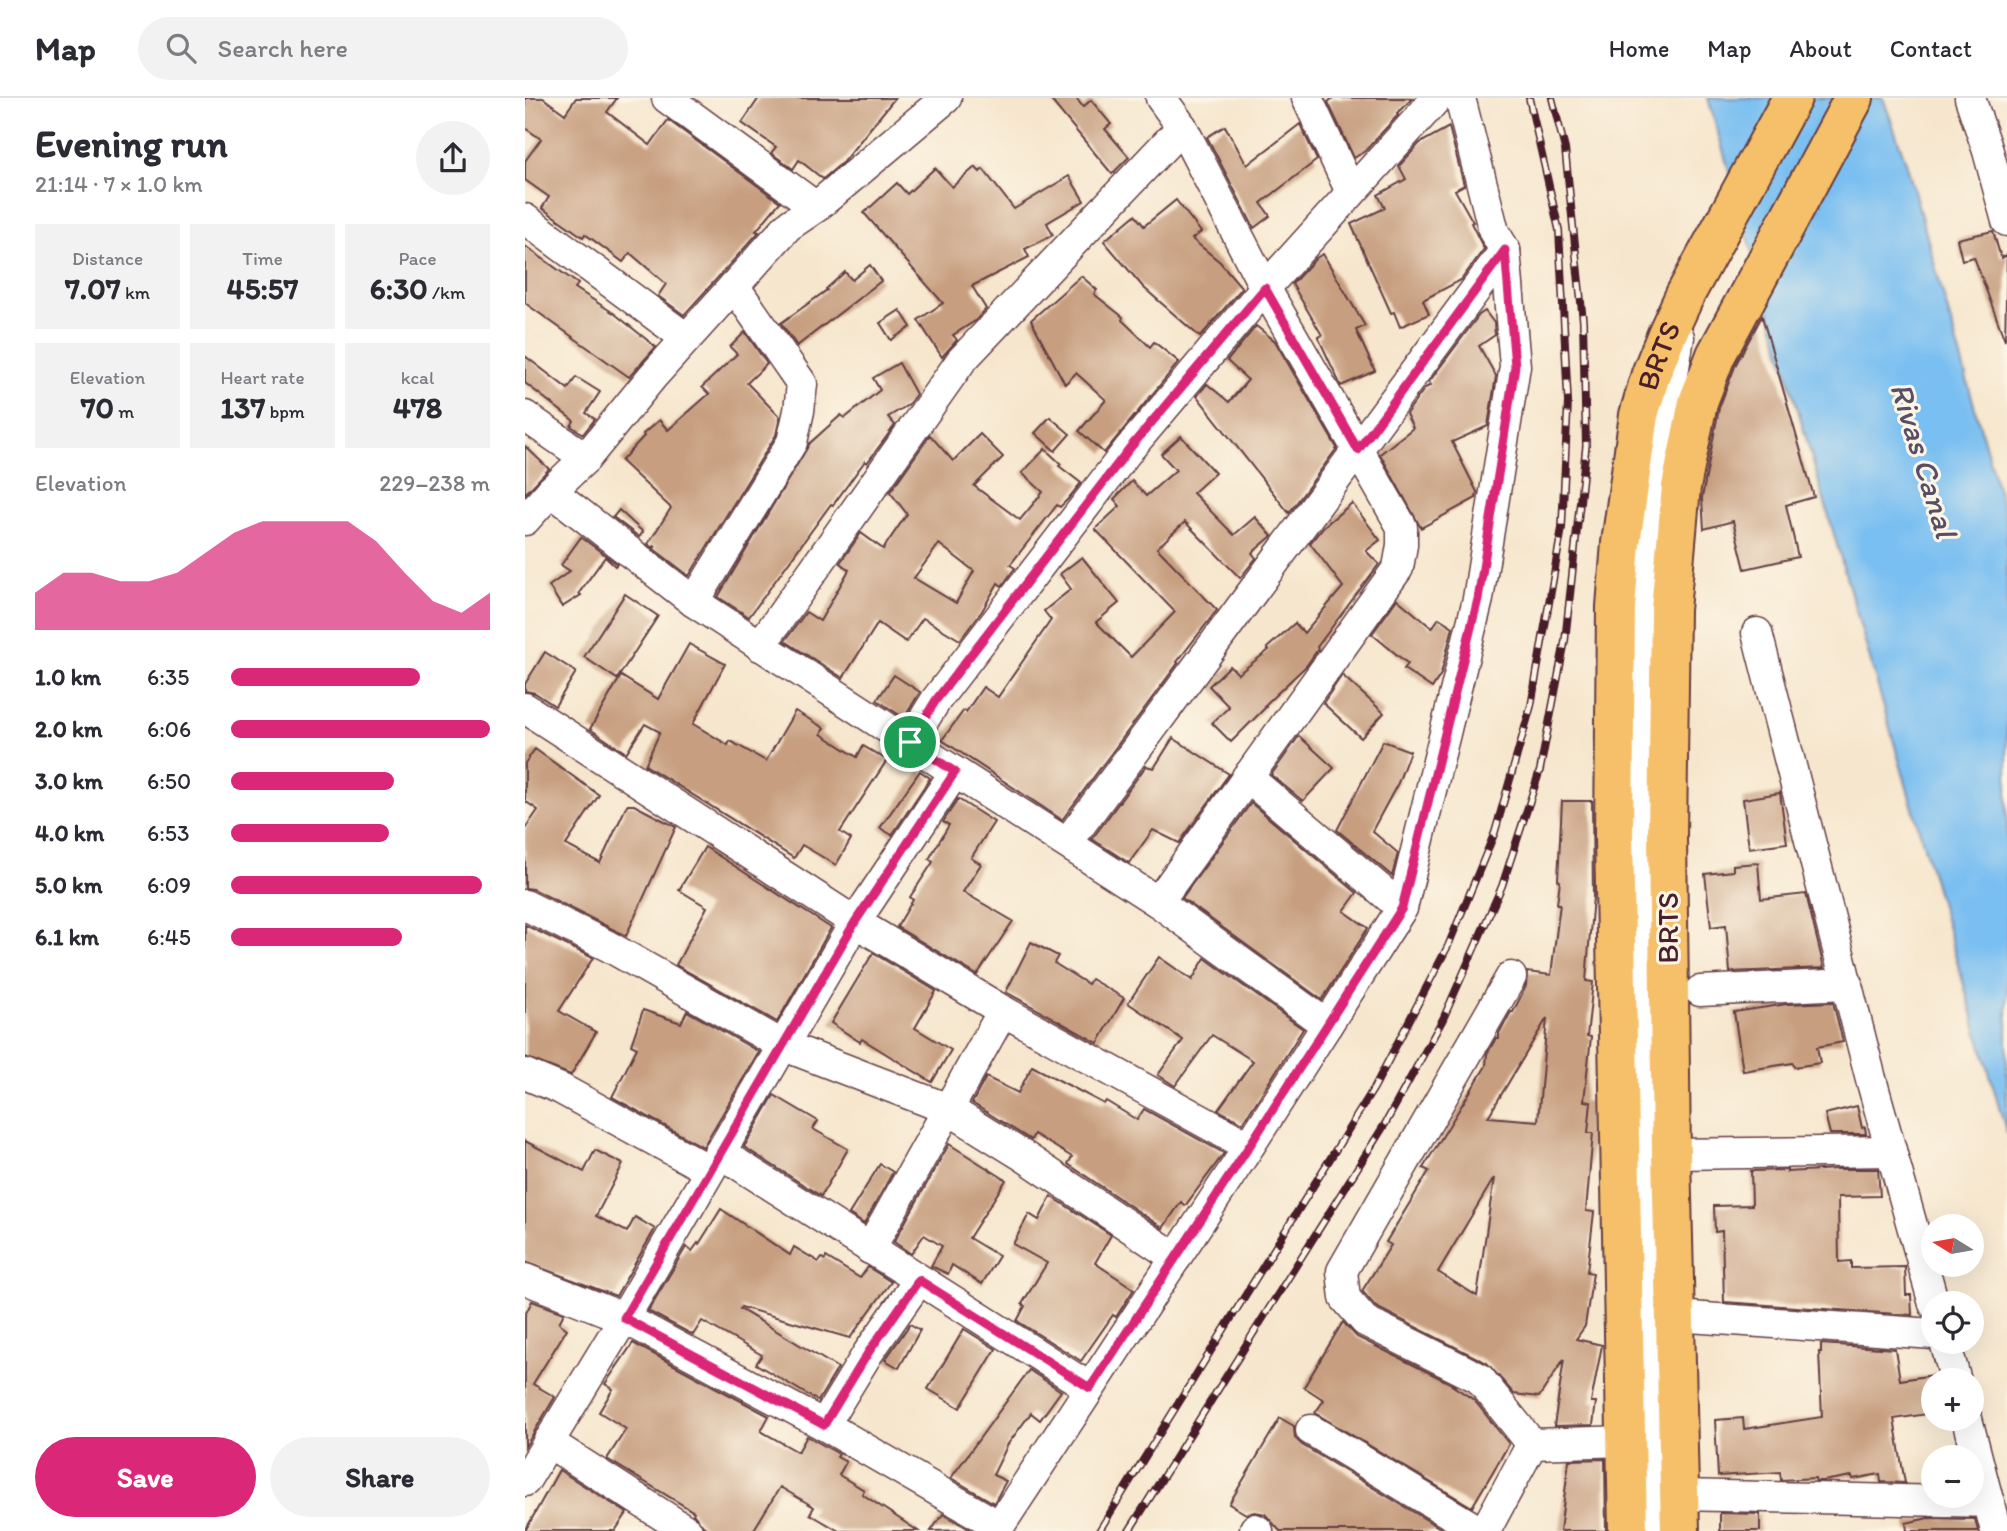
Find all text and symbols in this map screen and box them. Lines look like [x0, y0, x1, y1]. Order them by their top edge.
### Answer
search box [138, 17, 628, 80]
text: Map [35, 29, 96, 68]
icon: search [162, 29, 200, 67]
text: Search here [218, 32, 348, 64]
text: Home [1609, 34, 1669, 63]
text: Map [1707, 34, 1751, 63]
text: About [1789, 34, 1852, 63]
text: Contact [1890, 34, 1972, 63]
text: Evening run [35, 121, 228, 167]
button: share [416, 121, 490, 195]
text: 21:14 · 7 × 1.0 km [35, 170, 203, 198]
text: Distance [72, 247, 143, 270]
text: Time [242, 247, 283, 270]
text: Pace [398, 247, 437, 270]
text: 7.07 [65, 270, 121, 307]
text: 45:57 [227, 270, 298, 307]
text: 6:30 [370, 270, 428, 307]
text: km [121, 281, 150, 304]
text: /km [428, 281, 465, 304]
street label: BRTS [1628, 315, 1689, 395]
text: Elevation [70, 366, 145, 389]
text: Heart rate [220, 366, 305, 389]
text: kcal [401, 366, 434, 389]
water label: Rivas Canal [1882, 378, 1966, 544]
text: 70 [81, 389, 114, 426]
text: 137 [220, 389, 265, 426]
text: 478 [393, 389, 442, 426]
text: m [114, 400, 134, 423]
text: bpm [265, 400, 305, 423]
text: Elevation [35, 469, 126, 497]
text: 229–238 m [379, 469, 490, 497]
text: 1.0 km [35, 663, 101, 691]
text: 6:35 [147, 663, 189, 691]
pin [880, 712, 940, 772]
text: 2.0 km [35, 715, 103, 743]
text: 6:06 [147, 715, 191, 743]
icon: arrive [891, 723, 929, 761]
text: 3.0 km [35, 767, 103, 795]
text: 6:50 [147, 767, 191, 795]
text: 4.0 km [35, 819, 104, 847]
text: 6:53 [147, 819, 189, 847]
text: 5.0 km [35, 871, 102, 899]
text: 6:09 [147, 871, 191, 899]
street label: BRTS [1649, 892, 1686, 964]
text: 6.1 km [35, 923, 99, 951]
text: 6:45 [147, 923, 191, 951]
north arrow [1921, 1214, 1985, 1278]
map controls [1921, 1214, 1984, 1508]
button: locate [1921, 1291, 1984, 1354]
button: + [1921, 1368, 1984, 1431]
button: Save [35, 1437, 256, 1517]
button: Share [270, 1437, 490, 1517]
button: − [1921, 1445, 1984, 1508]

